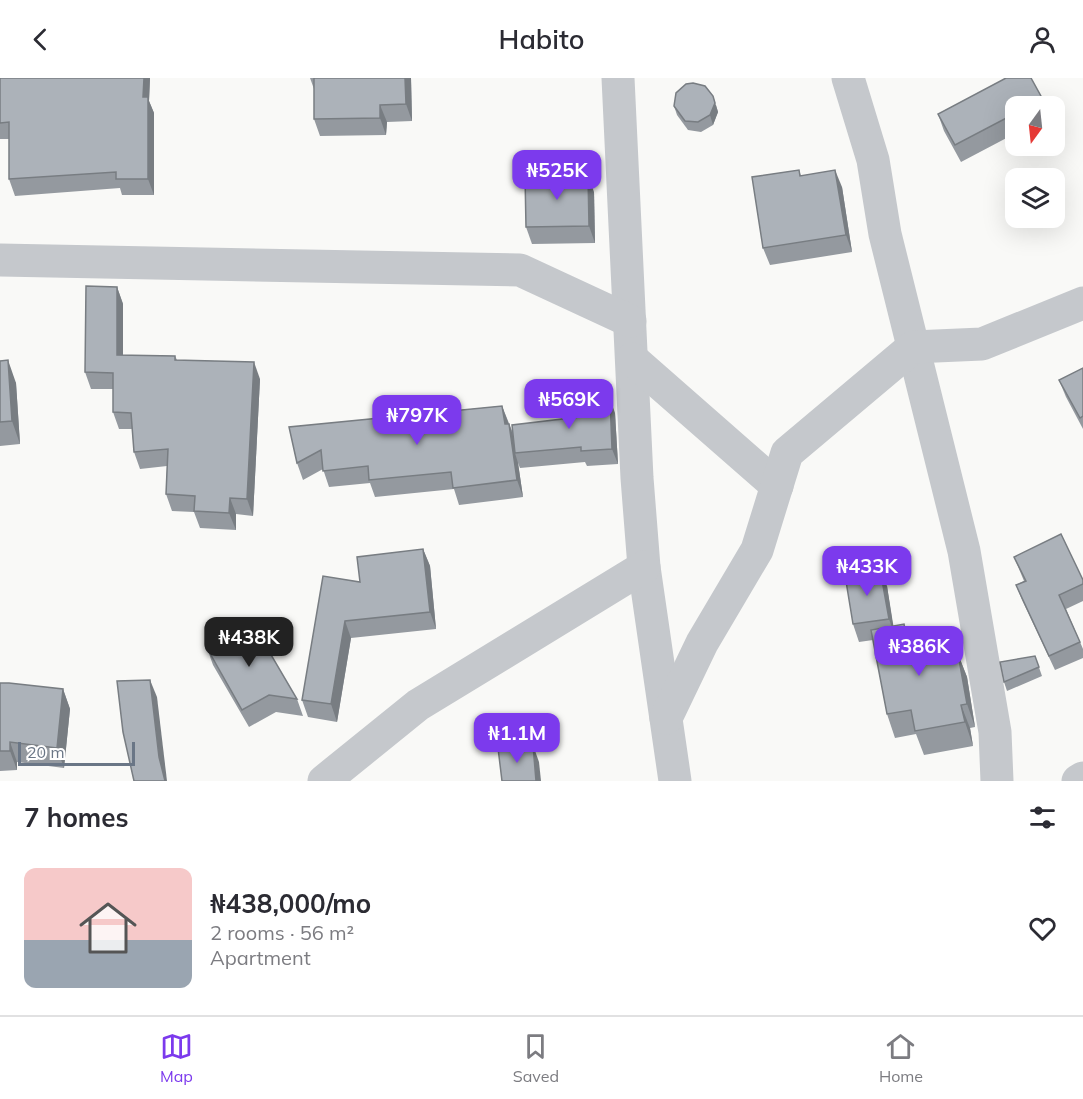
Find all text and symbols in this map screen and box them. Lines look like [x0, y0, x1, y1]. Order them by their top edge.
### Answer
text: Habito [499, 22, 584, 56]
icon: back [24, 23, 57, 56]
icon: person [1026, 23, 1059, 56]
north arrow [1005, 96, 1065, 156]
map controls [1005, 96, 1065, 228]
pin: ₦525K [515, 150, 599, 201]
text: ₦525K [526, 157, 588, 182]
button: layers [1005, 168, 1065, 228]
pin: ₦569K [527, 379, 611, 430]
text: ₦569K [538, 386, 600, 411]
pin: ₦797K [375, 395, 459, 446]
text: ₦797K [386, 402, 448, 427]
pin: ₦433K [825, 546, 909, 597]
text: ₦433K [836, 553, 898, 578]
pin: ₦438K [207, 617, 291, 668]
text: ₦438K [218, 624, 280, 649]
pin: ₦386K [877, 626, 961, 677]
text: ₦386K [888, 633, 950, 658]
pin: ₦1.1M [475, 713, 559, 764]
text: ₦1.1M [488, 720, 546, 745]
scale bar [18, 739, 135, 766]
text: 20 m [27, 742, 64, 762]
text: 7 homes [24, 801, 128, 834]
icon: filters [1026, 801, 1059, 834]
text: ₦438,000/mo [210, 887, 371, 920]
icon: home [72, 892, 144, 964]
icon: heart [1026, 912, 1059, 945]
text: 2 rooms · 56 m² [210, 920, 354, 945]
text: Apartment [210, 945, 311, 970]
tab: Map [160, 1030, 193, 1086]
tab: Saved [513, 1030, 559, 1086]
tab: Home [879, 1030, 923, 1086]

